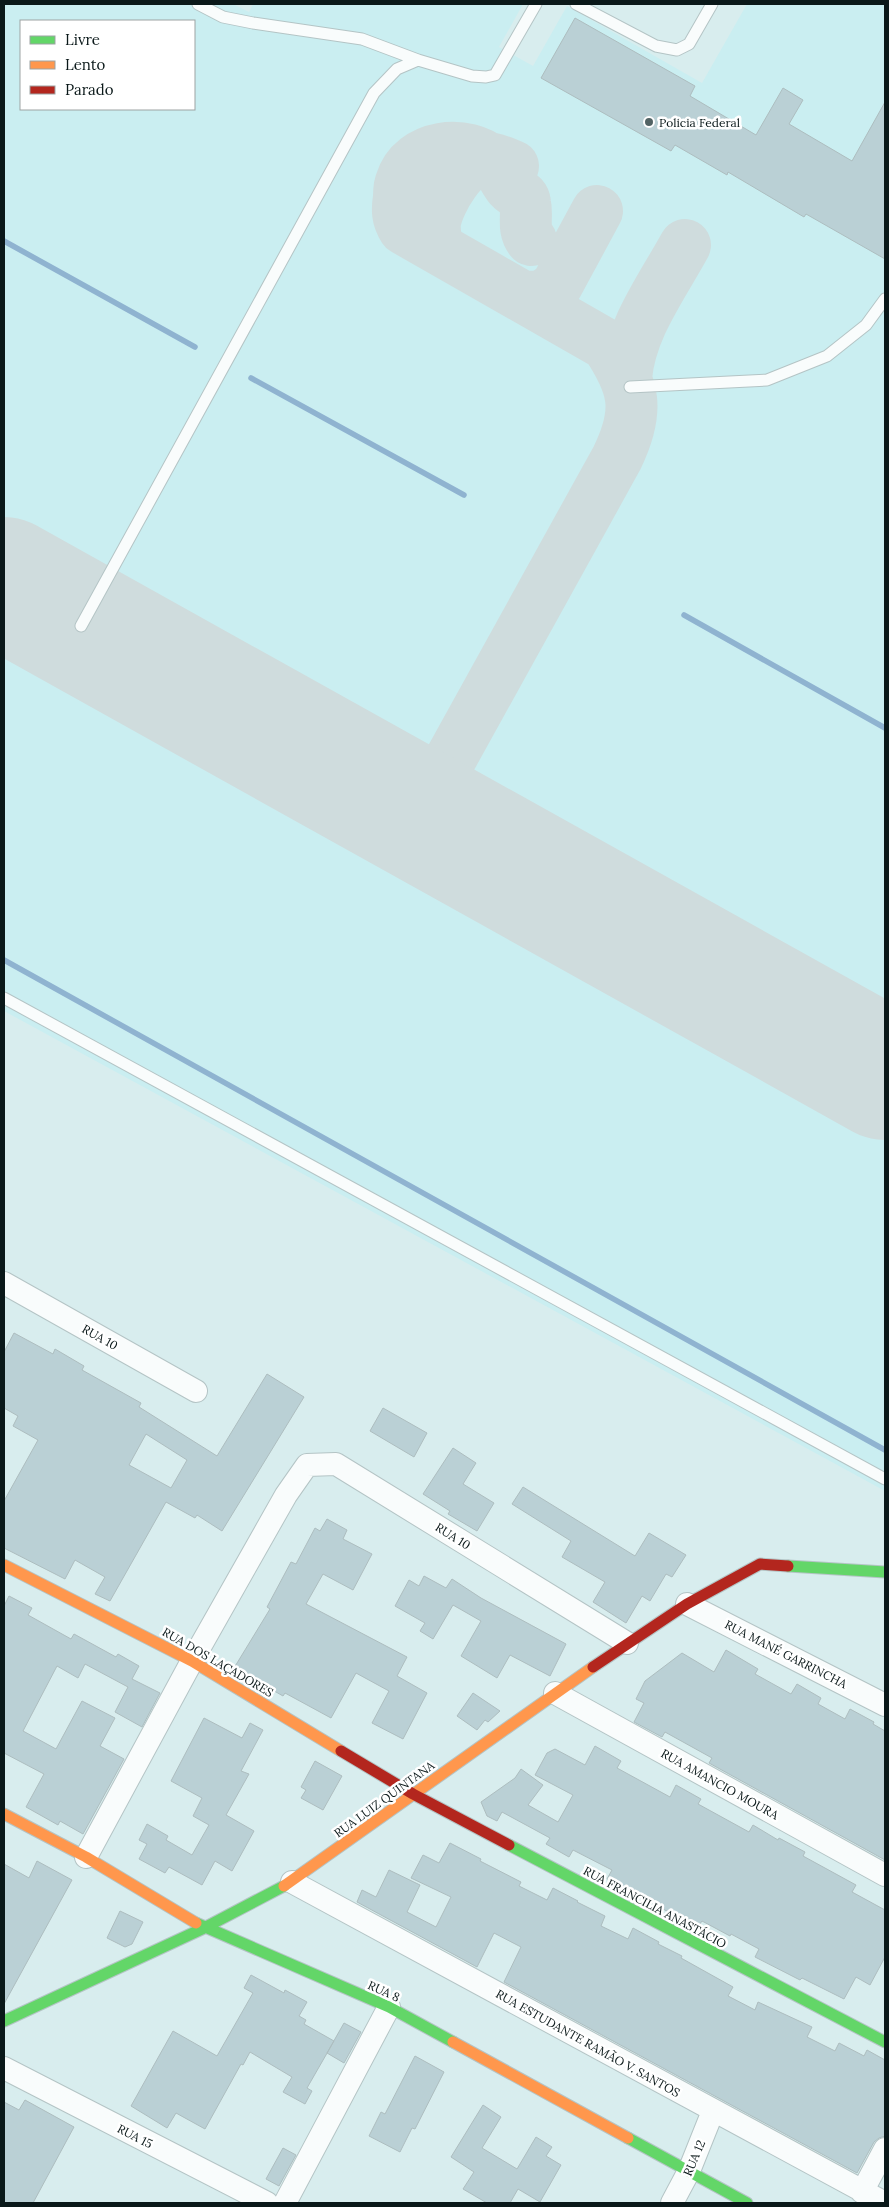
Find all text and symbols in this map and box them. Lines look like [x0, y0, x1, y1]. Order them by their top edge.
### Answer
legend [20, 20, 195, 110]
text: Livre [65, 30, 100, 49]
text: Lento [65, 55, 106, 74]
text: Parado [65, 80, 114, 99]
place label: Policia Federal [659, 115, 740, 130]
marker: Policia Federal [643, 116, 655, 128]
street label: RUA 10 [79, 1321, 121, 1353]
street label: RUA 10 [433, 1519, 473, 1553]
street label: RUA MANÉ GARRINCHA [722, 1617, 850, 1692]
street label: RUA DOS LAÇADORES [160, 1624, 276, 1700]
street label: RUA AMANCIO MOURA [659, 1745, 782, 1823]
street label: RUA LUIZ QUINTANA [331, 1757, 438, 1840]
street label: RUA FRANCILIA ANASTÁCIO [581, 1863, 729, 1951]
street label: RUA 8 [366, 1977, 403, 2005]
street label: RUA ESTUDANTE RAMÃO V. SANTOS [493, 1986, 683, 2100]
street label: RUA 15 [115, 2121, 155, 2151]
street label: RUA 12 [680, 2138, 708, 2178]

